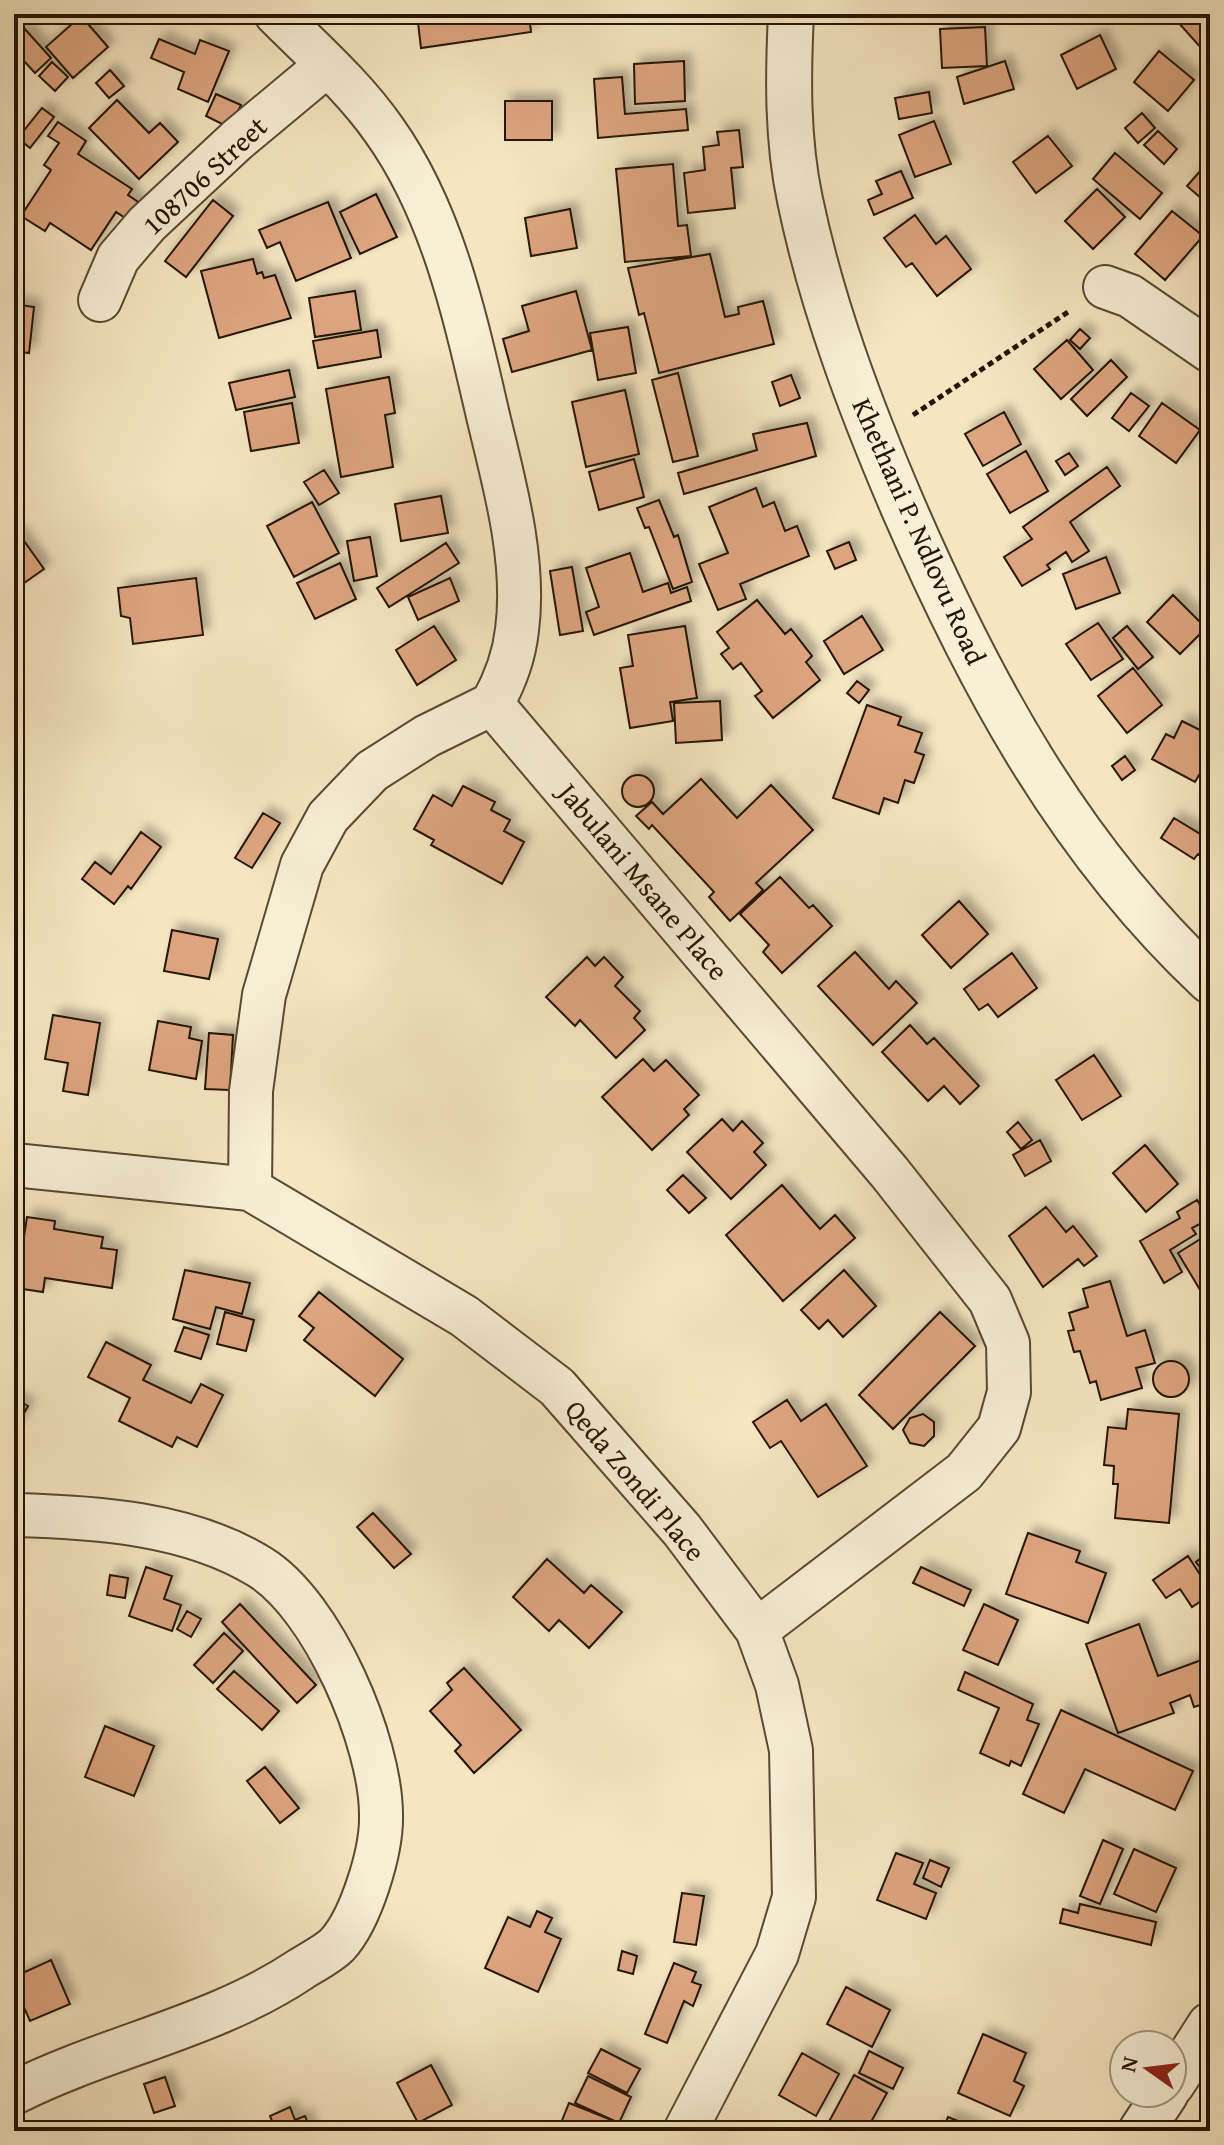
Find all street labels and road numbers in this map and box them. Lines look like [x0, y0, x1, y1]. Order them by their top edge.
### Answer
street label: 108706 Street [132, 106, 276, 244]
street label: Khethani P. Ndlovu Road [843, 391, 997, 671]
street label: Jabulani Msane Place [547, 771, 739, 989]
street label: Qeda Zondi Place [556, 1390, 716, 1570]

